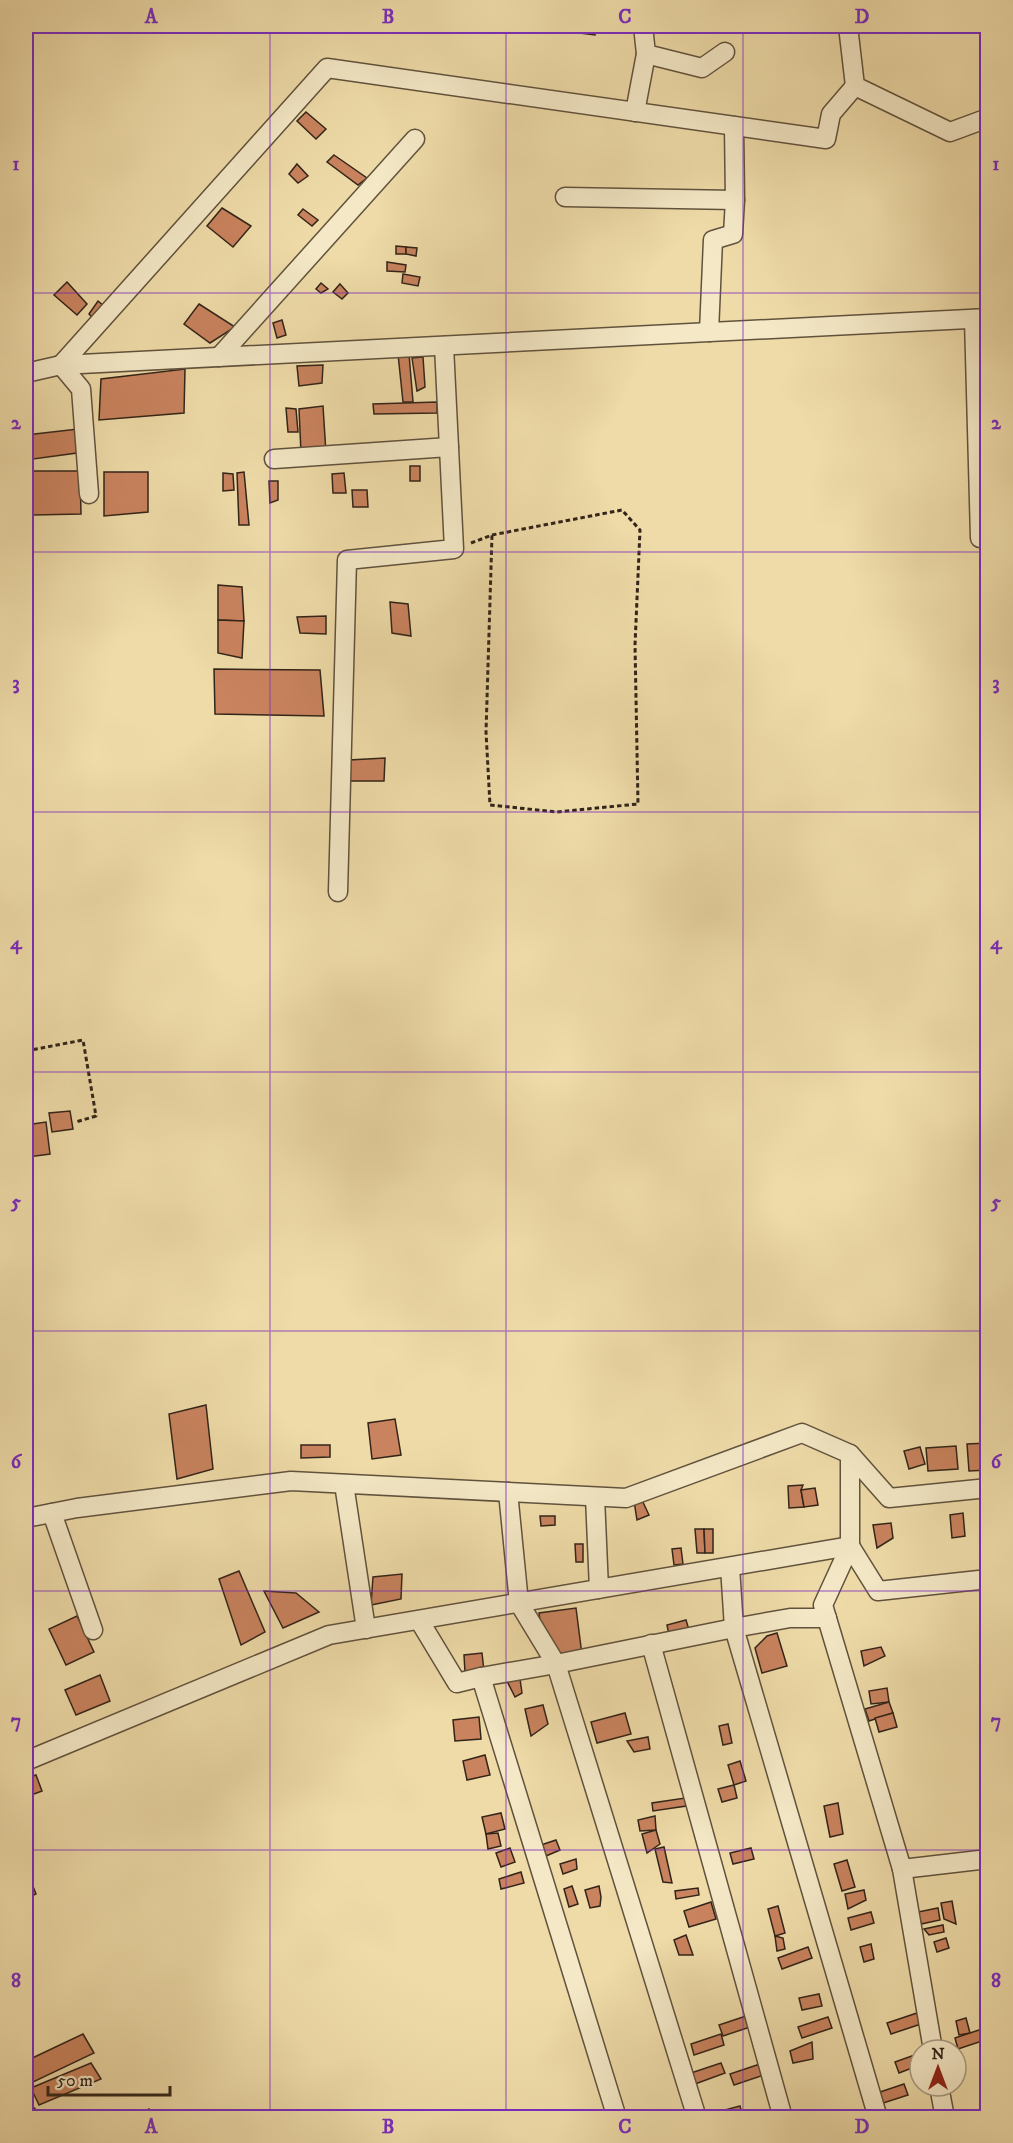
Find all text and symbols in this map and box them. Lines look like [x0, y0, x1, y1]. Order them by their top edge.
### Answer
text: A [144, 5, 159, 30]
text: B [382, 5, 394, 30]
text: C [618, 5, 632, 30]
text: D [855, 5, 870, 30]
text: 1 [12, 152, 20, 177]
text: 1 [992, 152, 1000, 177]
text: 2 [11, 411, 22, 436]
text: 2 [991, 411, 1002, 436]
text: 3 [12, 671, 20, 696]
text: 3 [992, 671, 1000, 696]
text: 4 [10, 931, 23, 956]
text: 4 [990, 931, 1003, 956]
text: 5 [10, 1190, 21, 1215]
text: 5 [990, 1190, 1001, 1215]
text: 6 [11, 1450, 23, 1475]
text: 6 [991, 1450, 1003, 1475]
text: 7 [11, 1709, 21, 1734]
text: 7 [991, 1709, 1001, 1734]
text: 8 [11, 1969, 21, 1994]
text: 8 [991, 1969, 1001, 1994]
north arrow [908, 2038, 968, 2098]
text: N [931, 2044, 945, 2064]
scale bar [48, 2059, 170, 2097]
text: 50 m [57, 2070, 93, 2092]
text: A [144, 2115, 159, 2140]
text: B [382, 2115, 394, 2140]
text: C [618, 2115, 632, 2140]
text: D [855, 2115, 870, 2140]

